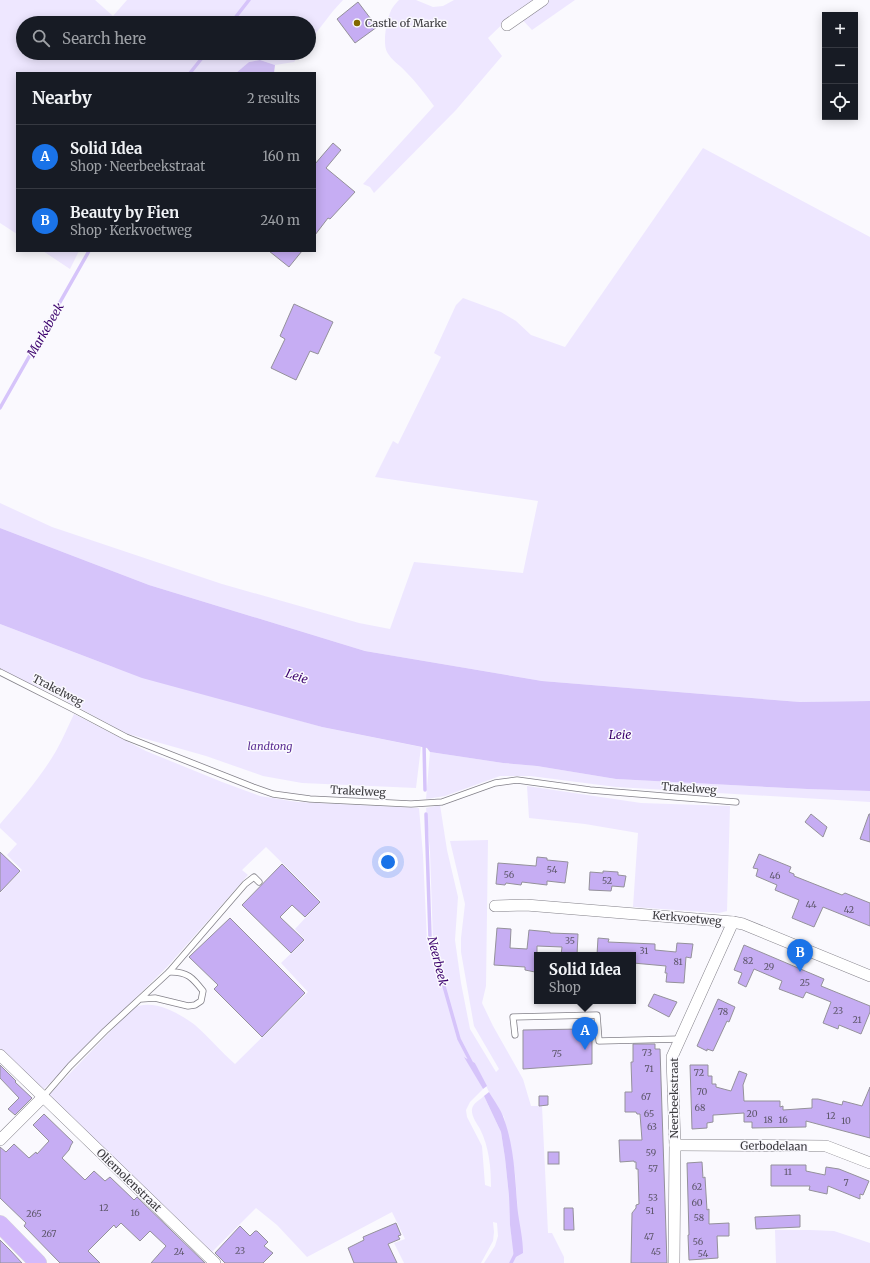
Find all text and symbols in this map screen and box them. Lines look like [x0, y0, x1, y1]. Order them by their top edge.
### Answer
map controls [822, 12, 858, 120]
button: + [822, 12, 858, 48]
search box [16, 16, 316, 60]
place label: Castle of Marke [365, 16, 447, 30]
marker: Castle of Marke [352, 18, 362, 28]
icon: search [30, 27, 52, 49]
text: Search here [62, 29, 146, 48]
button: − [822, 48, 858, 84]
button: locate [822, 84, 858, 120]
text: Nearby [32, 87, 92, 109]
text: 2 results [247, 90, 300, 107]
text: Solid Idea [70, 139, 142, 158]
text: A [40, 148, 50, 165]
text: 160 m [262, 148, 300, 165]
text: Shop · Neerbeekstraat [70, 158, 205, 175]
text: Beauty by Fien [70, 203, 179, 222]
text: B [40, 212, 50, 229]
text: 240 m [260, 212, 300, 229]
text: Shop · Kerkvoetweg [70, 222, 192, 239]
water label: Markebeek [23, 300, 67, 361]
water label: Leie [284, 665, 310, 687]
street label: Trakelweg [30, 671, 86, 709]
water label: Leie [609, 727, 631, 742]
park label: landtong [248, 739, 292, 753]
street label: Trakelweg [661, 779, 718, 797]
street label: Trakelweg [330, 783, 387, 799]
your location [378, 852, 398, 872]
house number: 54 [547, 864, 558, 875]
house number: 56 [504, 869, 515, 880]
house number: 46 [770, 870, 781, 881]
house number: 52 [602, 875, 612, 886]
house number: 44 [805, 899, 817, 910]
house number: 42 [844, 904, 854, 915]
street label: Kerkvoetweg [652, 908, 723, 928]
water label: Neerbeek [425, 935, 451, 988]
house number: 35 [565, 935, 575, 946]
pin: B [787, 939, 813, 972]
house number: 31 [640, 945, 648, 956]
popup [534, 952, 636, 1004]
house number: 82 [743, 955, 753, 966]
house number: 81 [673, 956, 683, 967]
text: Solid Idea [549, 960, 621, 979]
house number: 29 [764, 961, 774, 972]
house number: 25 [800, 977, 810, 988]
text: Shop [549, 979, 581, 996]
house number: 23 [833, 1005, 843, 1016]
house number: 78 [718, 1006, 728, 1017]
house number: 21 [852, 1014, 862, 1025]
pin: A [572, 1017, 598, 1050]
house number: 73 [642, 1047, 652, 1058]
house number: 75 [552, 1048, 562, 1059]
street label: Neerbeekstraat [667, 1057, 681, 1139]
house number: 71 [644, 1063, 654, 1074]
house number: 72 [694, 1067, 704, 1078]
house number: 70 [697, 1086, 708, 1097]
house number: 67 [641, 1091, 651, 1102]
house number: 68 [695, 1102, 705, 1113]
house number: 65 [644, 1108, 654, 1119]
house number: 20 [747, 1108, 758, 1119]
house number: 12 [826, 1110, 836, 1121]
house number: 18 [763, 1114, 773, 1125]
house number: 16 [778, 1114, 788, 1125]
house number: 10 [841, 1115, 851, 1126]
house number: 63 [647, 1121, 657, 1132]
street label: Gerbodelaan [740, 1138, 808, 1154]
street label: Oliemolenstraat [94, 1145, 165, 1215]
house number: 59 [646, 1147, 656, 1158]
house number: 57 [648, 1163, 658, 1174]
house number: 11 [784, 1166, 792, 1177]
house number: 7 [843, 1177, 849, 1188]
house number: 62 [692, 1181, 702, 1192]
house number: 53 [648, 1192, 658, 1203]
house number: 60 [691, 1197, 703, 1208]
house number: 12 [99, 1202, 109, 1213]
house number: 51 [646, 1205, 654, 1216]
house number: 16 [130, 1207, 140, 1218]
house number: 265 [26, 1208, 42, 1219]
house number: 58 [694, 1212, 704, 1223]
house number: 267 [41, 1228, 57, 1239]
house number: 47 [644, 1231, 654, 1242]
house number: 56 [693, 1236, 704, 1247]
house number: 23 [235, 1245, 245, 1256]
house number: 24 [174, 1246, 185, 1257]
house number: 45 [651, 1246, 661, 1257]
house number: 54 [698, 1248, 709, 1259]

